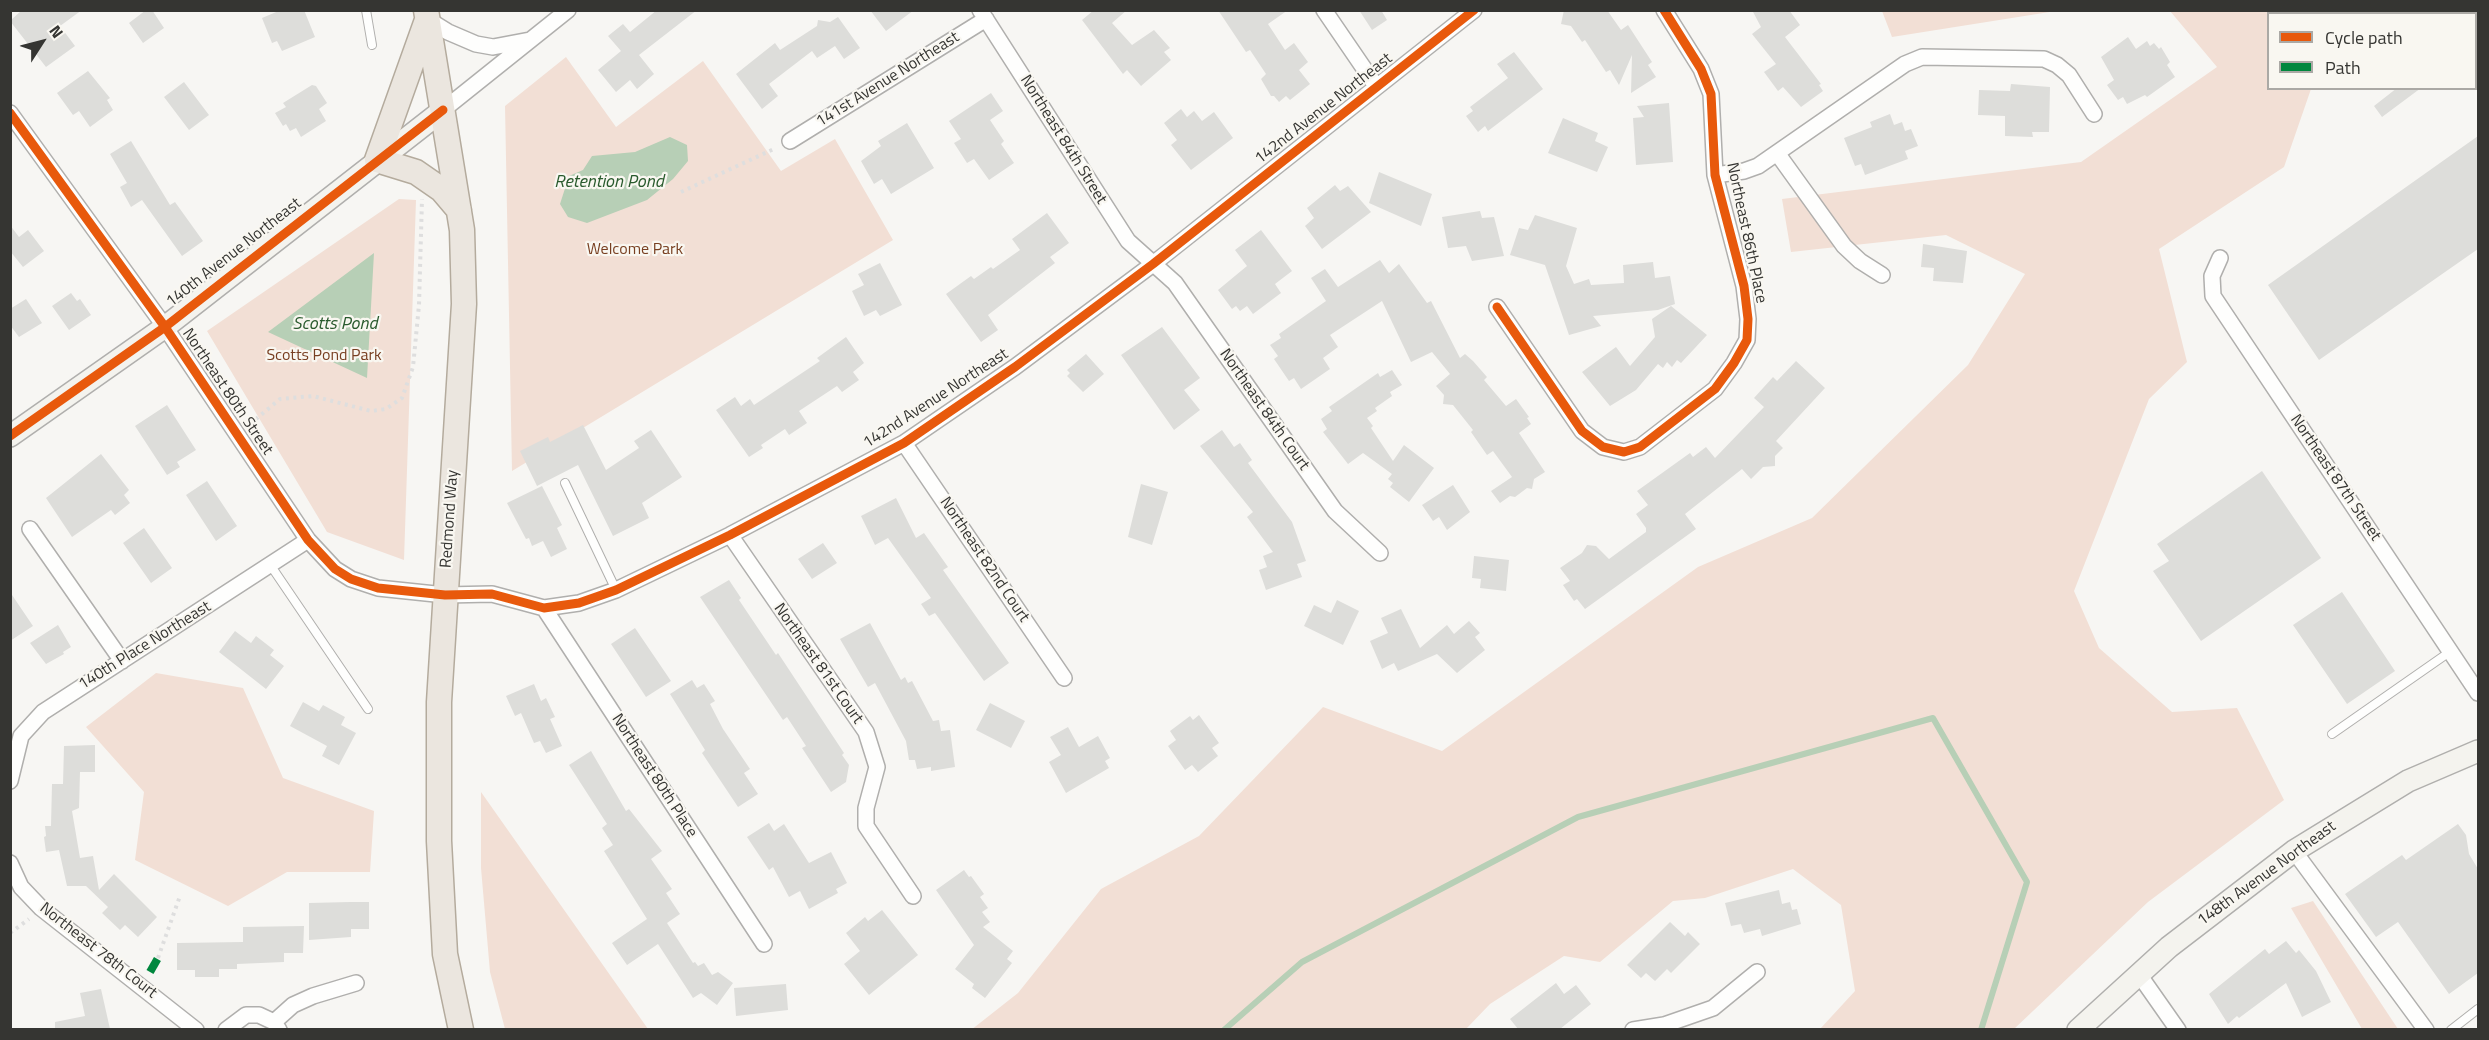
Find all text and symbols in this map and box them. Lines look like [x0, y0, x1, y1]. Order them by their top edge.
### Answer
north arrow [12, 12, 72, 72]
legend [2267, 12, 2477, 90]
text: N [44, 20, 70, 43]
text: Cycle path [2325, 24, 2403, 51]
street label: 141st Avenue Northeast [813, 28, 963, 132]
street label: 142nd Avenue Northeast [1251, 49, 1397, 169]
text: Path [2325, 54, 2361, 81]
street label: Northeast 84th Street [1016, 72, 1110, 208]
street label: Northeast 86th Place [1722, 161, 1770, 305]
water label: Retention Pond [554, 172, 664, 194]
street label: 140th Avenue Northeast [163, 194, 305, 312]
park label: Welcome Park [587, 240, 683, 260]
water label: Scotts Pond [293, 314, 377, 336]
street label: Northeast 80th Street [178, 325, 276, 459]
street label: 142nd Avenue Northeast [860, 345, 1012, 453]
park label: Scotts Pond Park [266, 346, 382, 366]
street label: Northeast 84th Court [1215, 346, 1313, 474]
street label: Northeast 87th Street [2286, 411, 2384, 545]
street label: Redmond Way [437, 469, 463, 569]
street label: Northeast 82nd Court [935, 494, 1033, 626]
street label: 140th Place Northeast [75, 597, 215, 695]
street label: Northeast 81st Court [769, 600, 867, 728]
street label: Northeast 80th Place [607, 711, 701, 841]
street label: 148th Avenue Northeast [2194, 817, 2340, 931]
street label: Northeast 78th Court [35, 899, 161, 1003]

